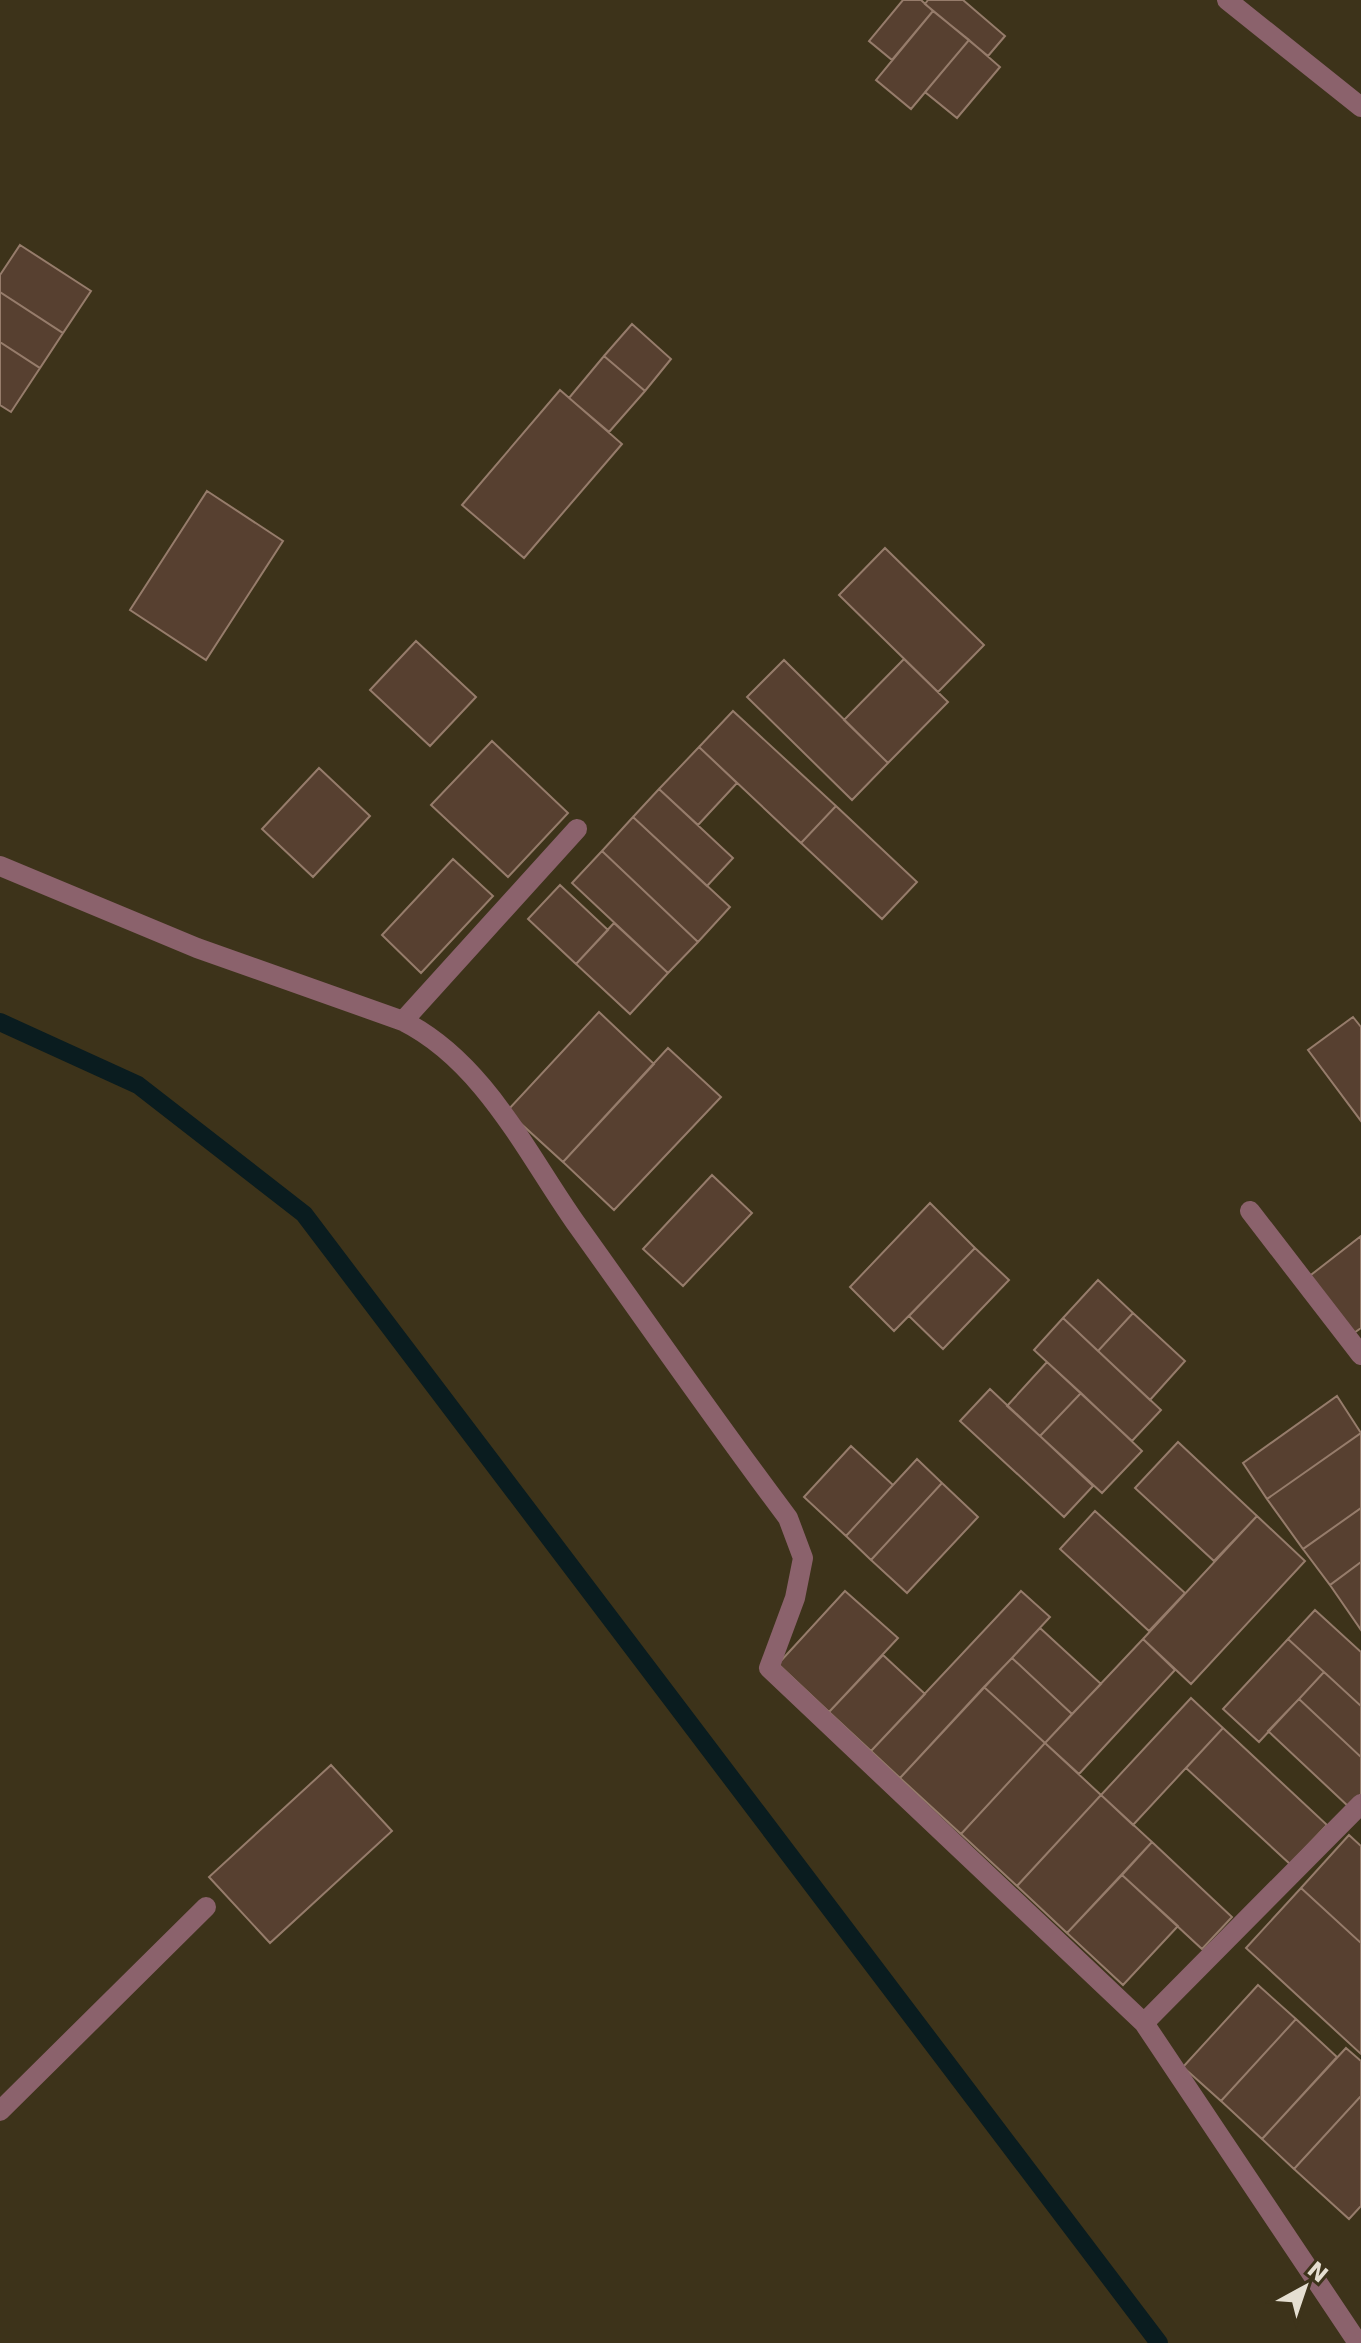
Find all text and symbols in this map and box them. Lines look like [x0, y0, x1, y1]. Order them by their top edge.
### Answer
north arrow [1265, 2247, 1345, 2327]
text: N [1302, 2257, 1333, 2288]

